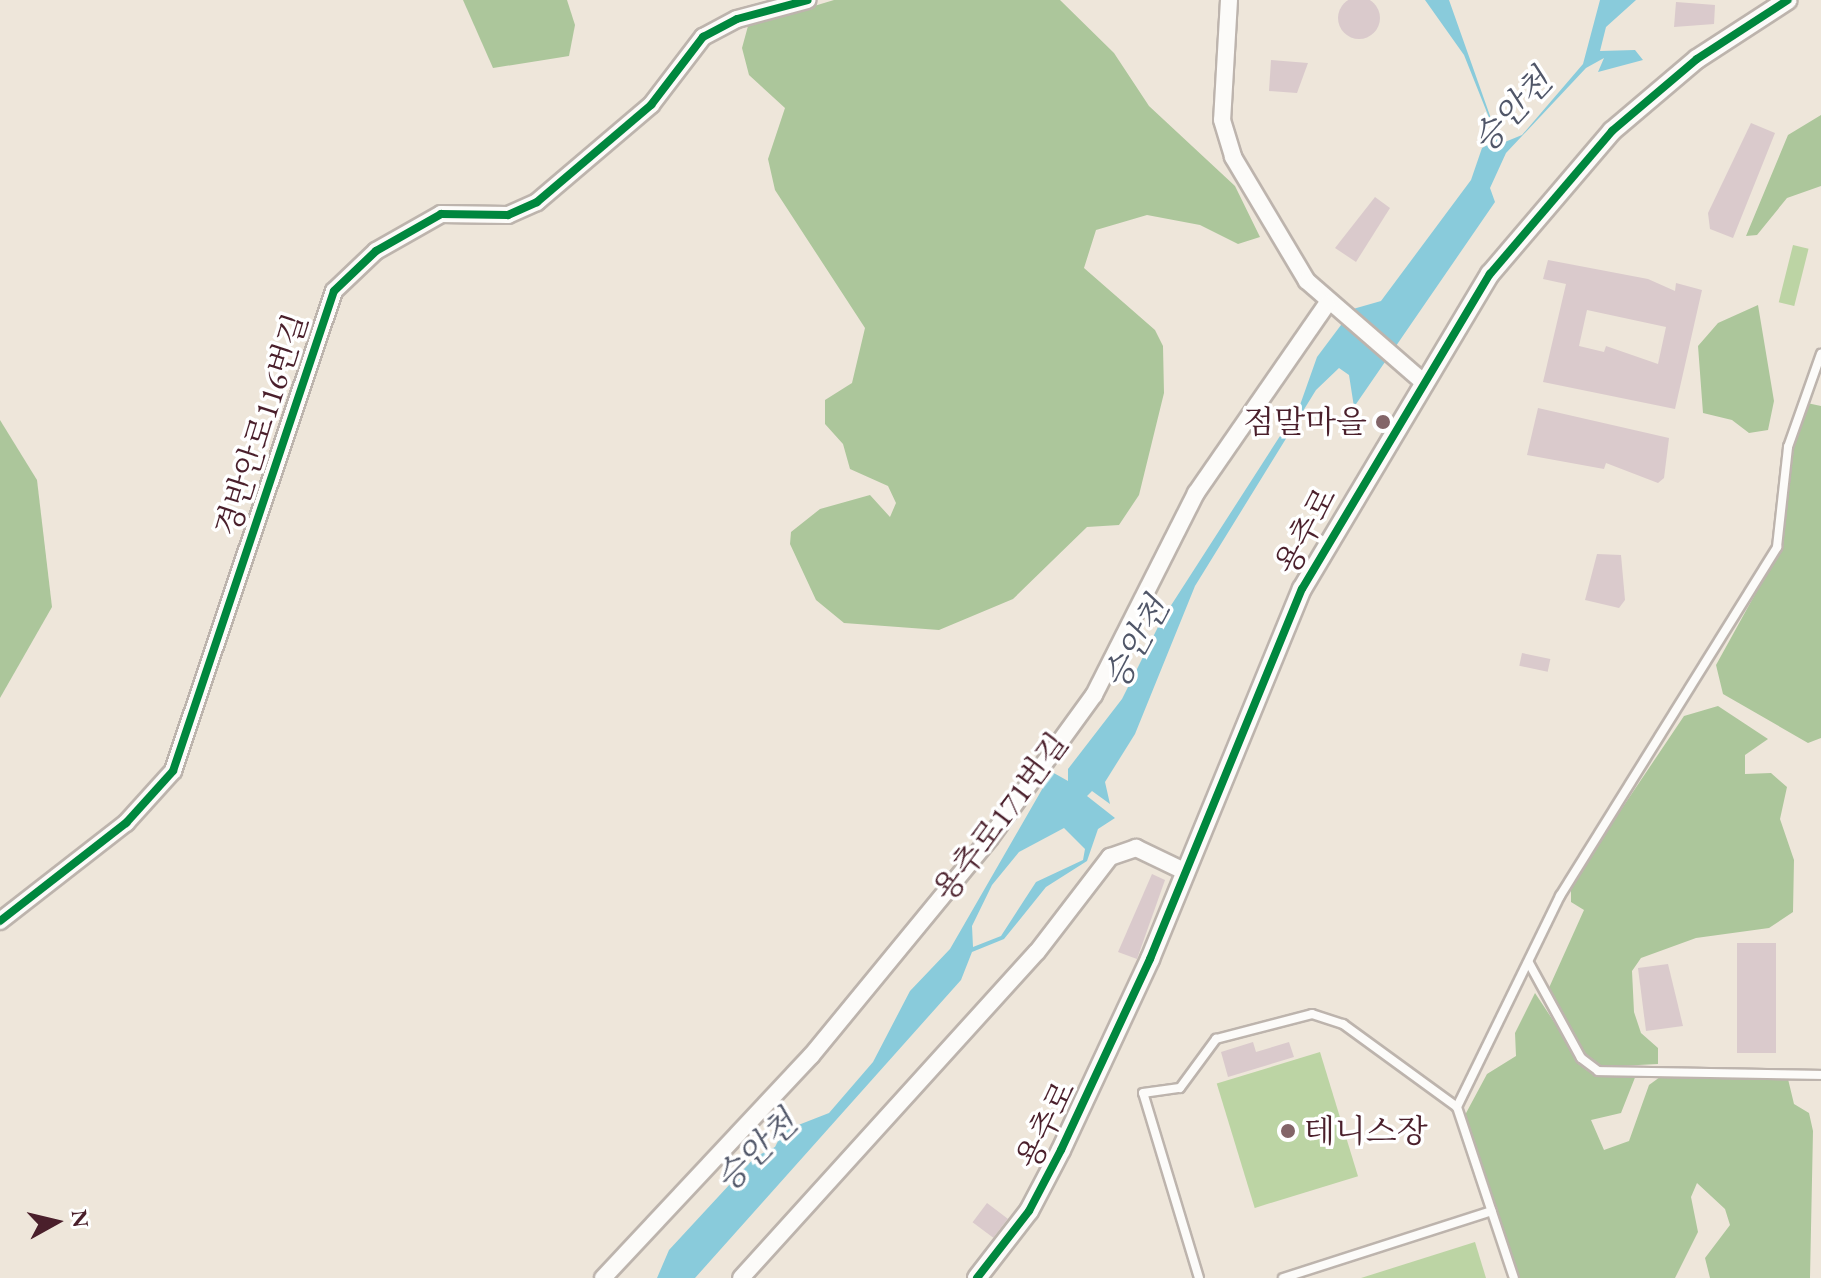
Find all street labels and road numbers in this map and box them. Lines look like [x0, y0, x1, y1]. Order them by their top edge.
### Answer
street label: 경반안로116번길 [208, 309, 316, 541]
street label: 용추로 [1267, 481, 1345, 581]
street label: 용추로171번길 [925, 725, 1077, 909]
street label: 용추로 [1008, 1075, 1084, 1175]

